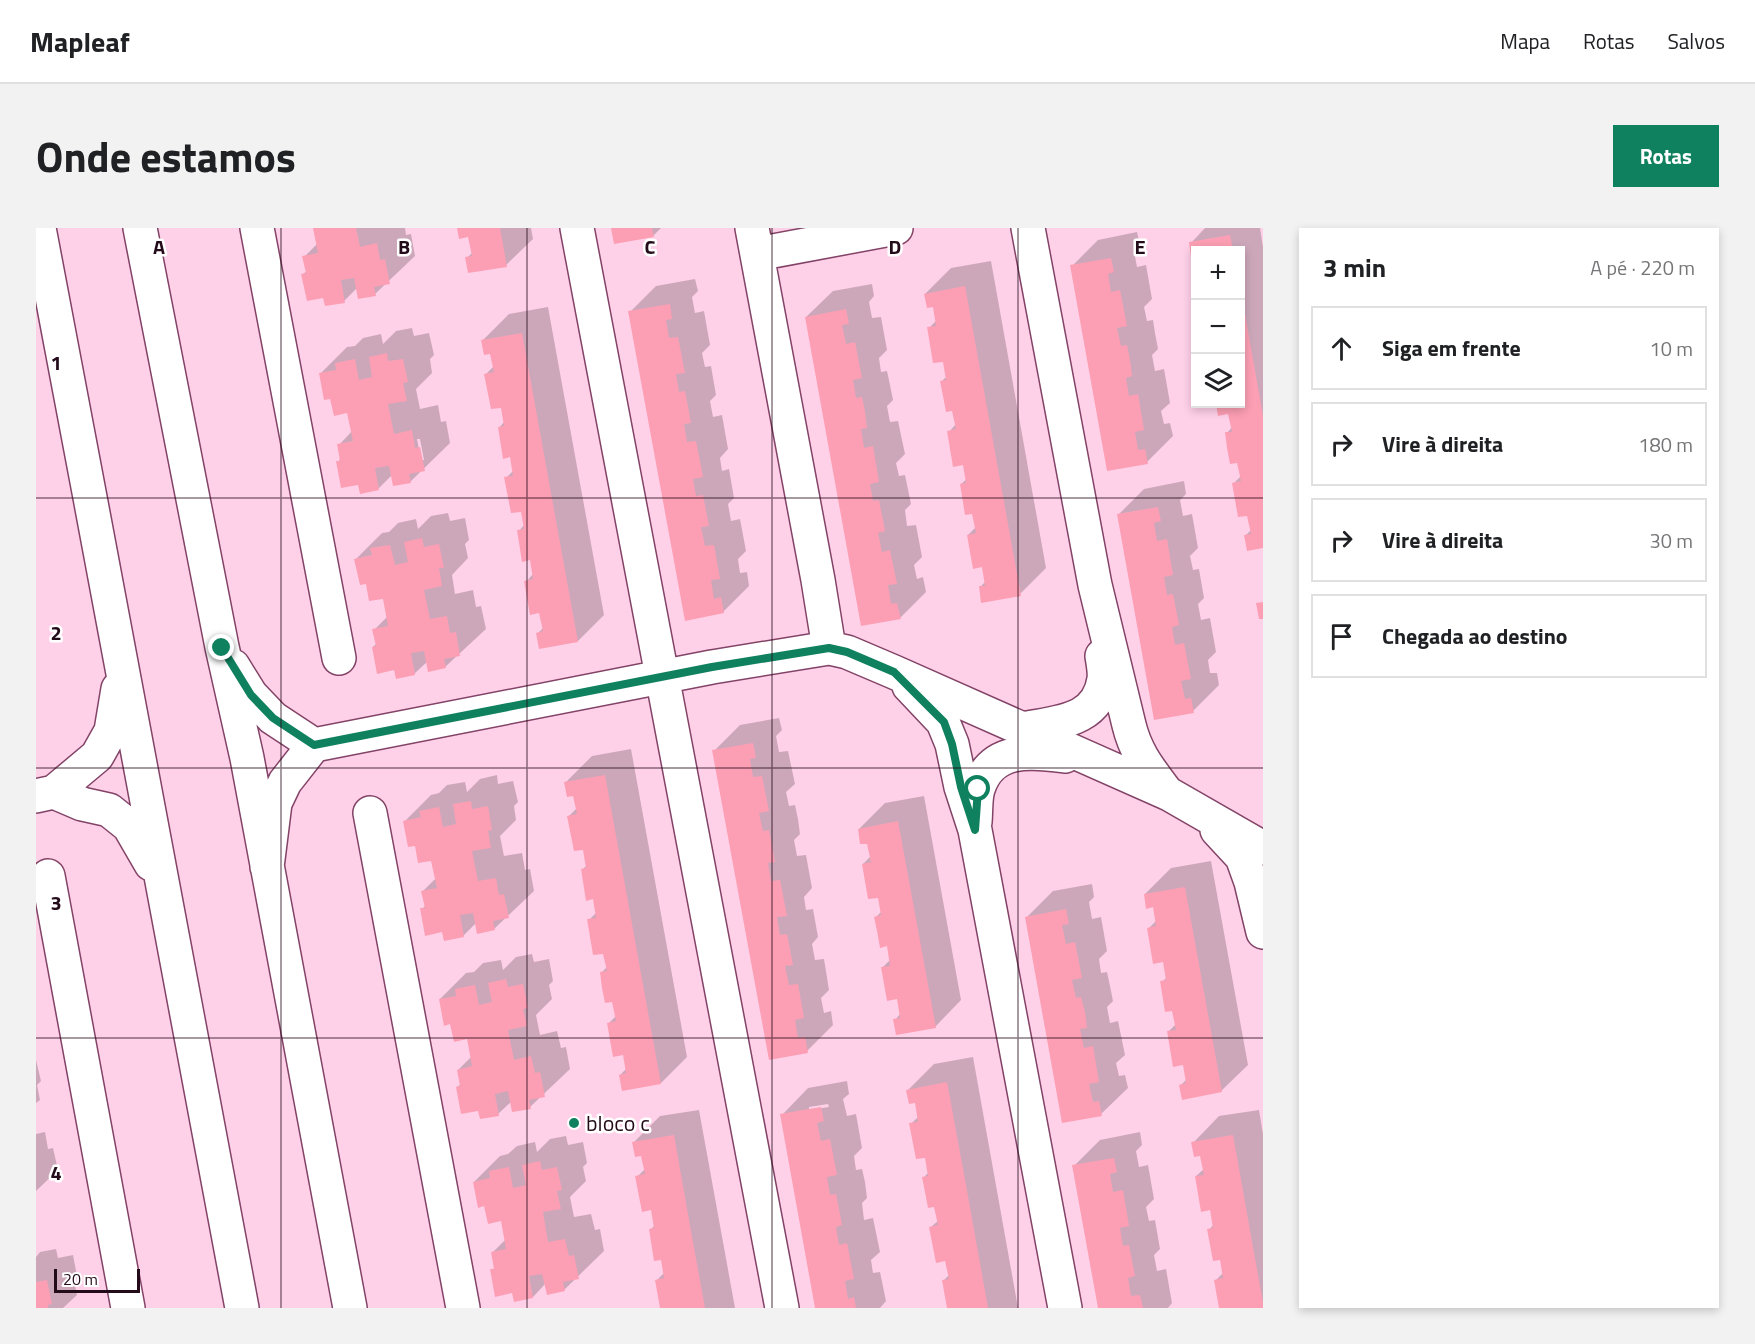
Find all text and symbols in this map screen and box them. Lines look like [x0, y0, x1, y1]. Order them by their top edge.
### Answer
text: Mapleaf [30, 20, 130, 63]
text: Mapa [1500, 25, 1550, 57]
text: Rotas [1583, 25, 1634, 57]
text: Salvos [1667, 25, 1725, 57]
text: Onde estamos [36, 124, 296, 188]
button: Rotas [1613, 125, 1719, 187]
text: A [153, 231, 165, 262]
text: B [398, 231, 410, 262]
text: C [645, 231, 656, 262]
text: D [889, 231, 901, 262]
text: E [1134, 231, 1146, 262]
map controls [1191, 246, 1245, 408]
button: + [1191, 246, 1245, 300]
text: 3 min [1323, 248, 1386, 287]
text: A pé · 220 m [1590, 252, 1695, 283]
button: − [1191, 300, 1245, 354]
text: Siga em frente [1382, 331, 1521, 365]
icon: ahead [1325, 332, 1358, 365]
text: 10 m [1649, 333, 1693, 364]
text: 1 [50, 347, 62, 378]
button: layers [1191, 354, 1245, 408]
text: Vire à direita [1382, 427, 1503, 461]
icon: right [1325, 428, 1358, 461]
text: 180 m [1638, 429, 1693, 460]
text: Vire à direita [1382, 523, 1503, 557]
icon: right [1325, 524, 1358, 557]
text: 30 m [1649, 525, 1693, 556]
text: 2 [50, 617, 62, 648]
text: Chegada ao destino [1382, 619, 1568, 653]
icon: arrive [1325, 620, 1358, 653]
route end [208, 634, 234, 660]
route start [964, 775, 990, 801]
text: 3 [50, 887, 62, 918]
place label: bloco c [586, 1106, 650, 1140]
marker: bloco c [567, 1116, 581, 1130]
text: 4 [50, 1157, 62, 1188]
scale bar [54, 1266, 140, 1294]
text: 20 m [63, 1267, 98, 1291]

